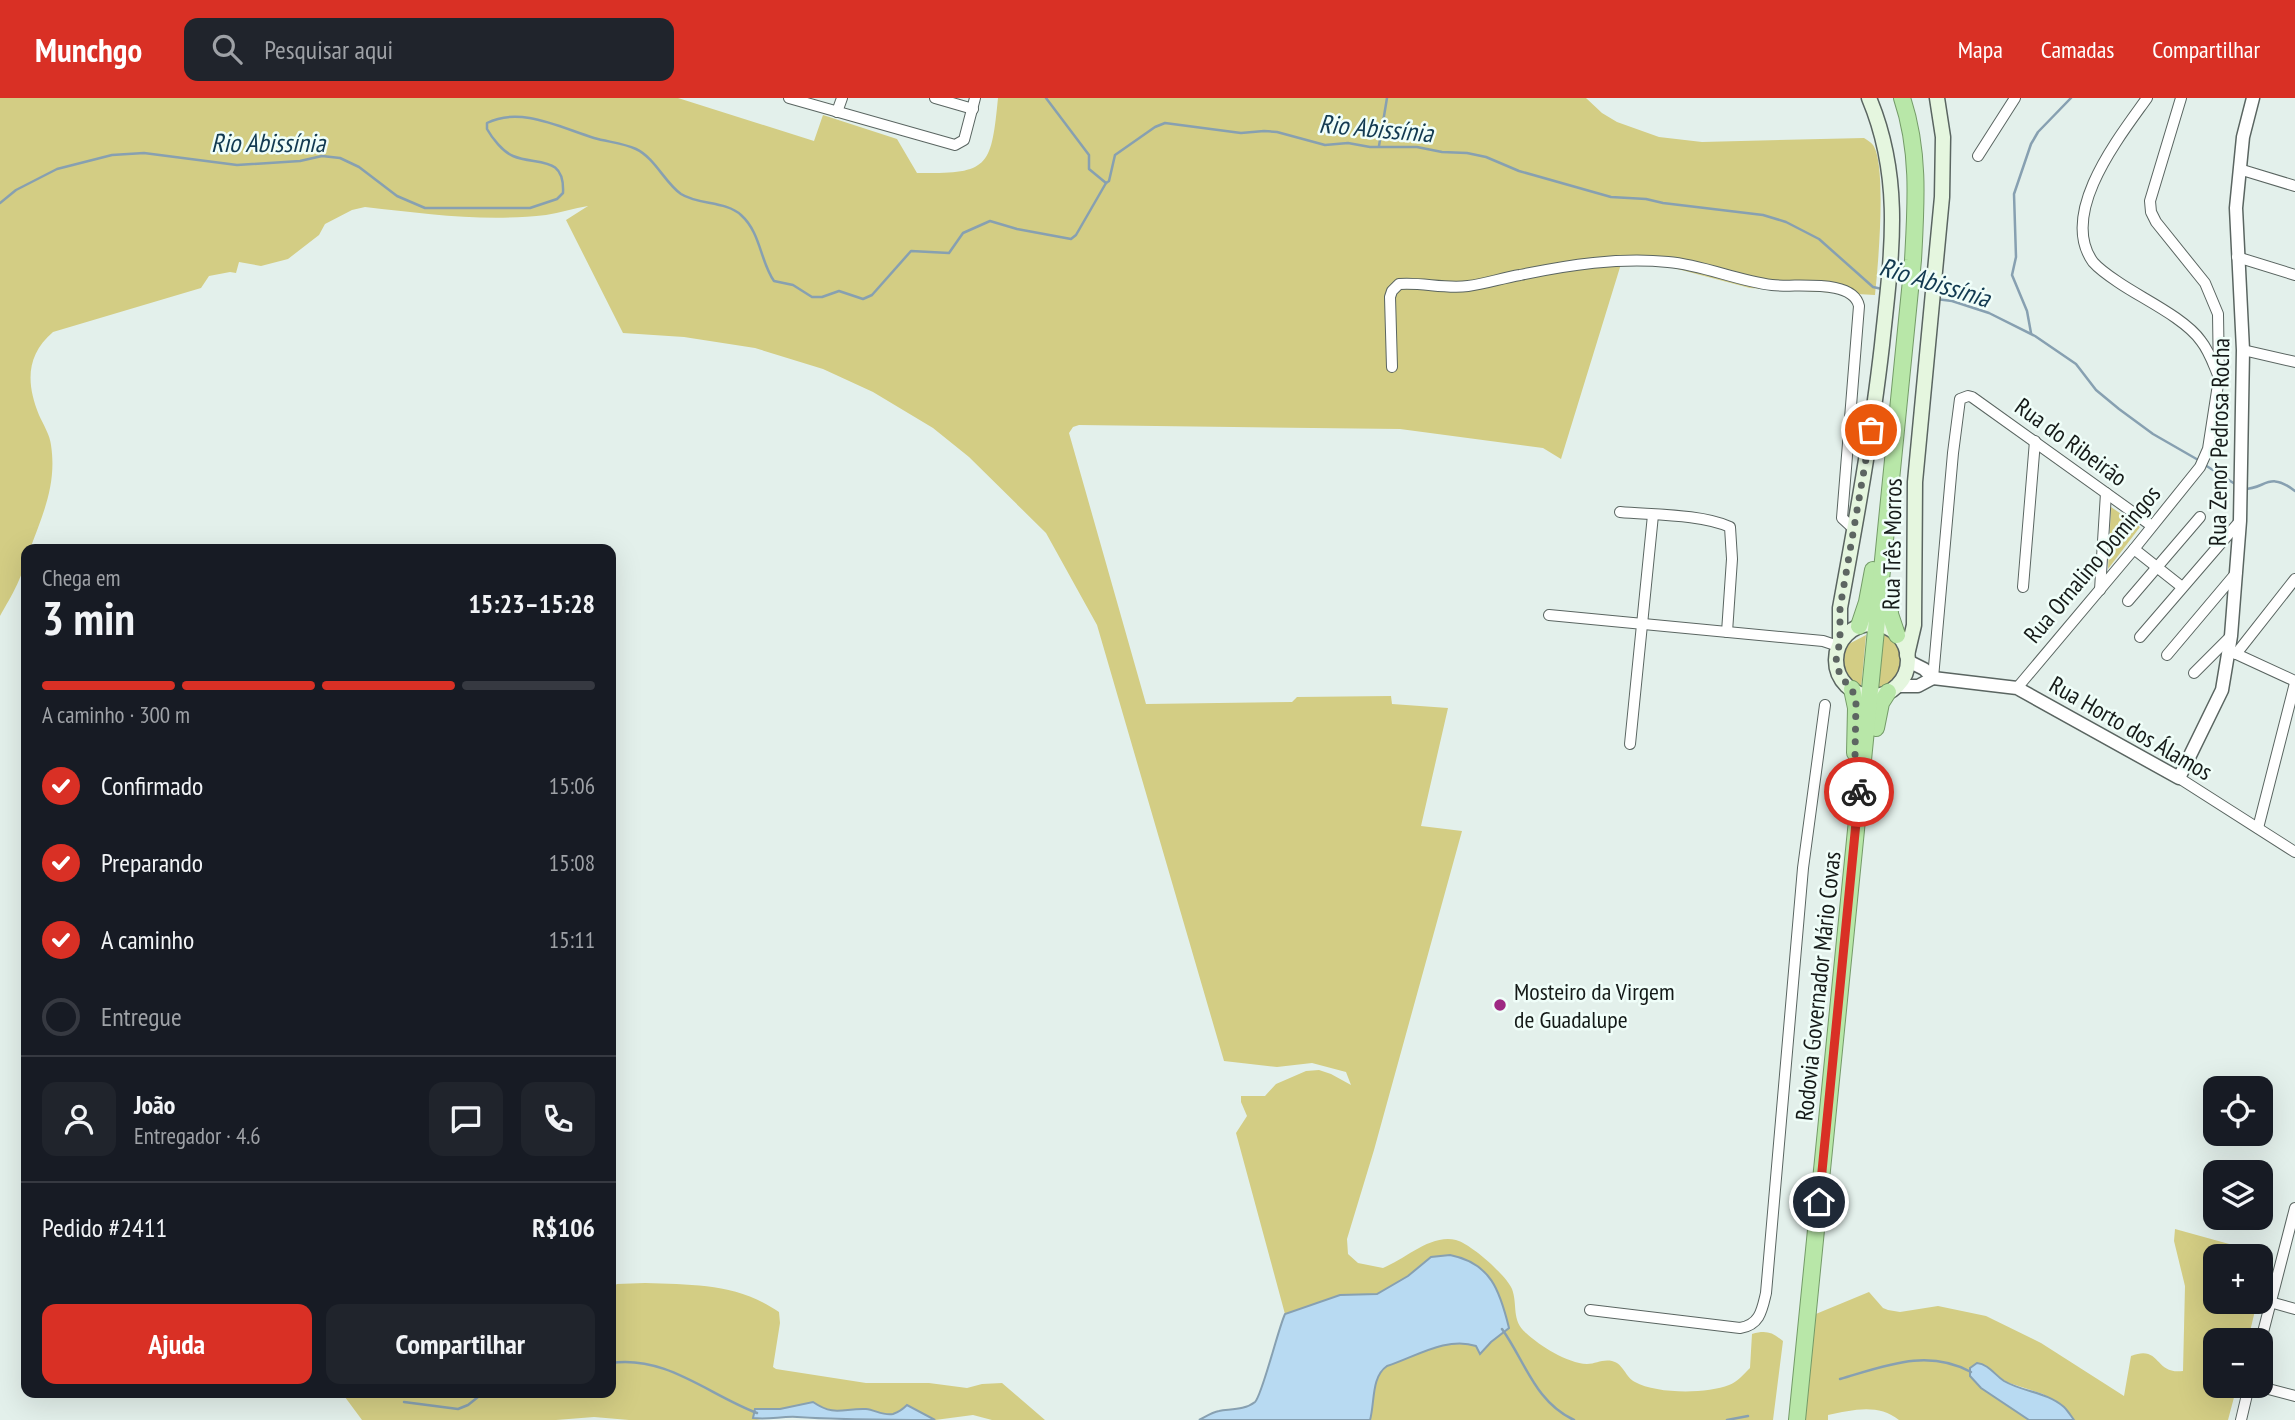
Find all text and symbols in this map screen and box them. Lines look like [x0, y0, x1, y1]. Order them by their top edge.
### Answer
search box [184, 18, 674, 81]
text: Munchgo [35, 28, 142, 71]
icon: search [208, 30, 246, 68]
text: Pesquisar aqui [264, 33, 393, 66]
text: Mapa [1958, 34, 2003, 65]
text: Camadas [2041, 34, 2114, 65]
text: Compartilhar [2152, 34, 2260, 65]
water label: Rio Abissínia [1318, 107, 1436, 150]
water label: Rio Abissínia [211, 126, 327, 159]
water label: Rio Abissínia [1876, 250, 1996, 315]
street label: Rua Zenor Pedrosa Rocha [2202, 338, 2236, 546]
street label: Rua do Ribeirão [2009, 391, 2133, 493]
pin [1841, 400, 1901, 460]
icon: bag [1852, 411, 1890, 449]
street label: Rua Três Morros [1875, 478, 1909, 610]
street label: Rua Ornalino Domingos [2017, 479, 2167, 649]
text: Chega em [42, 563, 120, 592]
text: 15:23–15:28 [468, 587, 595, 620]
text: 3 min [42, 588, 135, 648]
street label: Rua Horto dos Álamos [2044, 669, 2218, 787]
text: A caminho · 300 m [42, 700, 190, 729]
courier [1824, 757, 1894, 827]
icon: check [42, 767, 80, 805]
text: Confirmado [101, 769, 203, 802]
text: 15:06 [549, 771, 595, 800]
icon: bike [1840, 773, 1878, 811]
icon: check [42, 844, 80, 882]
text: Preparando [101, 846, 203, 879]
text: 15:08 [549, 848, 595, 877]
street label: Rodovia Governador Mário Covas [1788, 850, 1848, 1122]
icon: check [42, 921, 80, 959]
text: A caminho [101, 923, 194, 956]
text: 15:11 [549, 925, 595, 954]
place label: Mosteiro da Virgem de Guadalupe [1514, 976, 1675, 1035]
marker: Mosteiro da Virgem de Guadalupe [1492, 997, 1508, 1013]
text: Entregue [101, 1000, 182, 1033]
map controls [2203, 1076, 2273, 1398]
button: locate [2203, 1076, 2273, 1146]
button: person [42, 1082, 116, 1156]
button: chat [429, 1082, 503, 1156]
button: phone [521, 1082, 595, 1156]
text: João [134, 1088, 175, 1121]
text: Entregador · 4.6 [134, 1121, 261, 1150]
button: layers [2203, 1160, 2273, 1230]
pin [1789, 1172, 1849, 1232]
icon: home [1800, 1183, 1838, 1221]
text: Pedido #2411 [42, 1211, 167, 1244]
text: R$106 [532, 1211, 595, 1244]
button: + [2203, 1244, 2273, 1314]
button: Ajuda [42, 1304, 312, 1384]
button: Compartilhar [326, 1304, 595, 1384]
button: − [2203, 1328, 2273, 1398]

